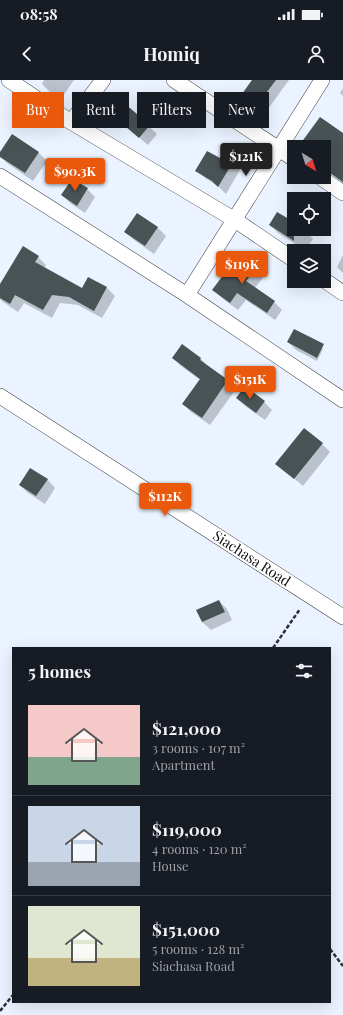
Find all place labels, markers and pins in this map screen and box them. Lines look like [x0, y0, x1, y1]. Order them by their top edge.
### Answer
pin: $121K [218, 143, 274, 177]
pin: $90.3K [42, 158, 108, 192]
pin: $119K [214, 251, 270, 285]
pin: $151K [222, 366, 278, 400]
pin: $112K [137, 483, 193, 517]

